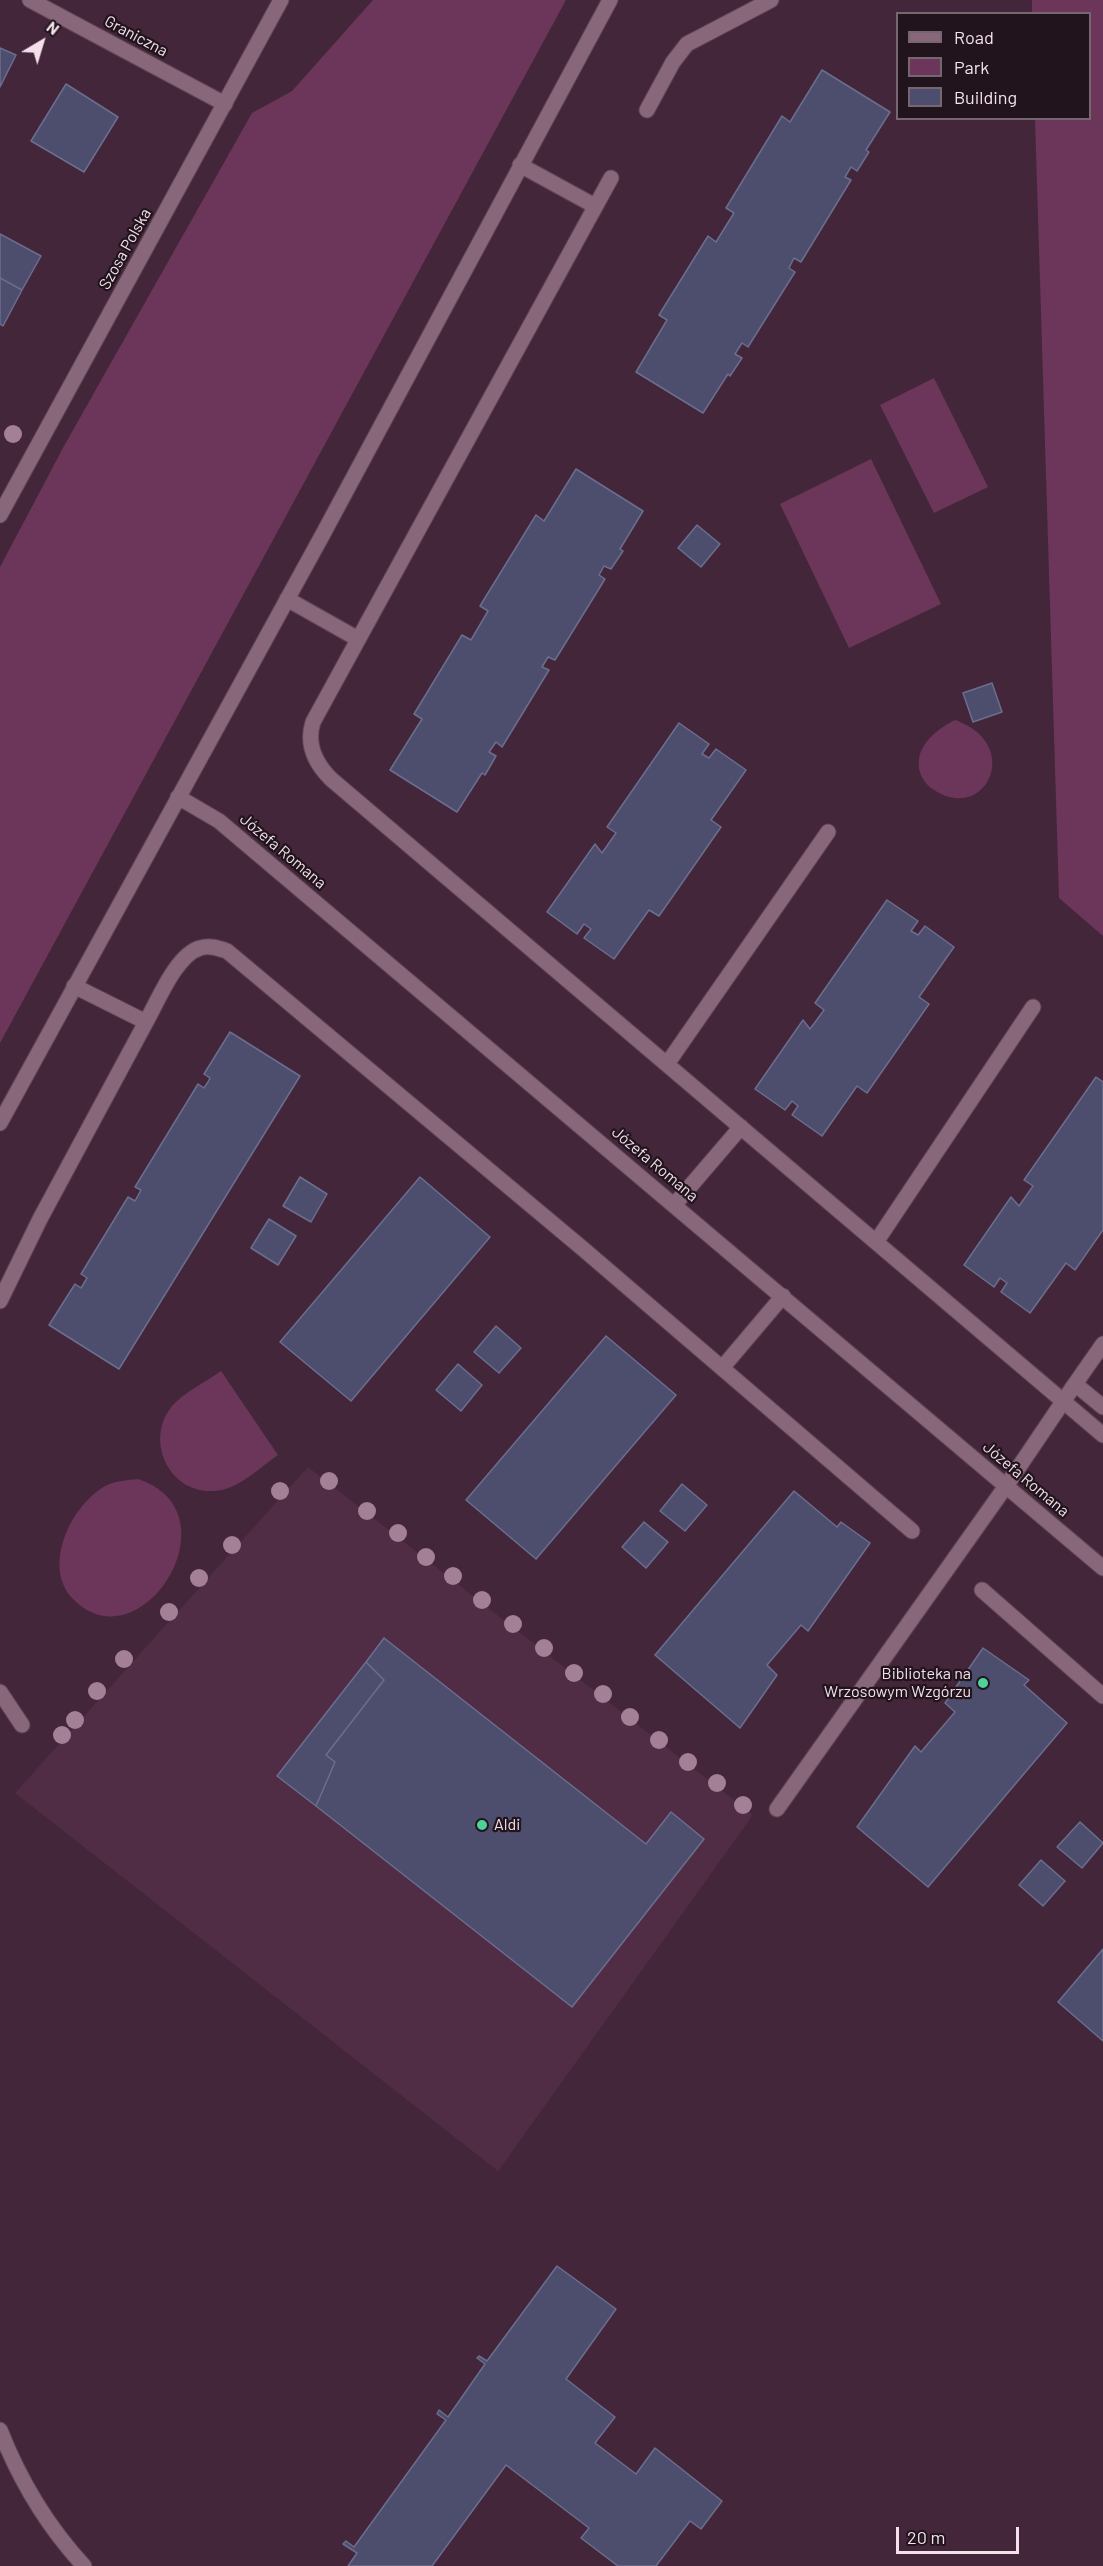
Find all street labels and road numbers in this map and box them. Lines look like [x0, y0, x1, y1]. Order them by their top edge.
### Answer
street label: Graniczna [101, 11, 171, 61]
street label: Szosa Polska [95, 205, 155, 293]
street label: Józefa Romana [236, 809, 330, 893]
street label: Józefa Romana [608, 1122, 702, 1206]
street label: Józefa Romana [979, 1437, 1073, 1521]

